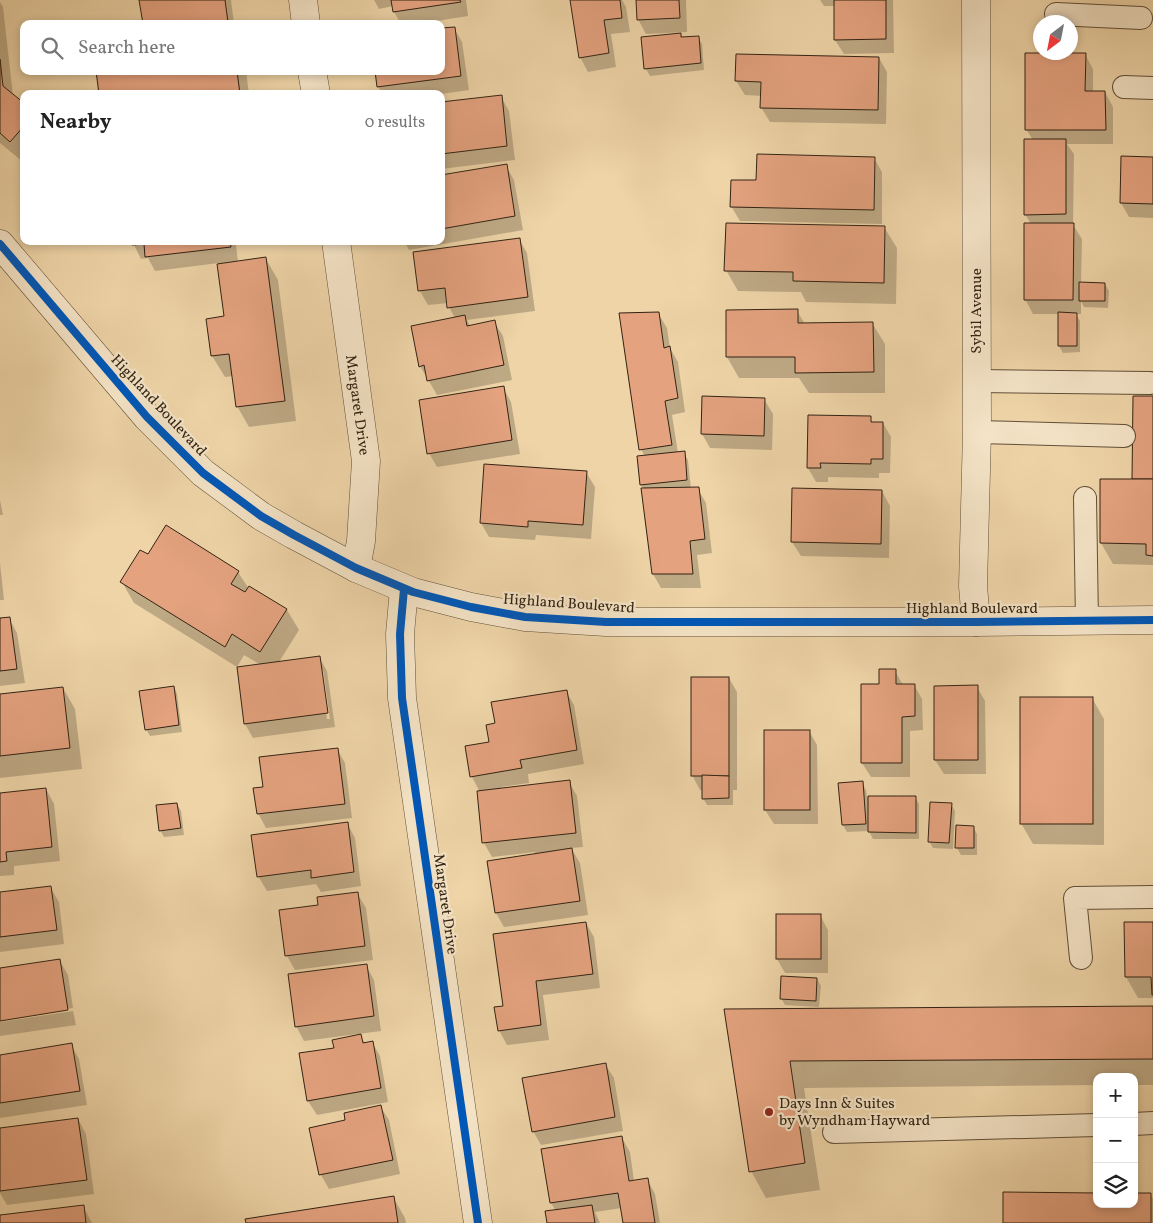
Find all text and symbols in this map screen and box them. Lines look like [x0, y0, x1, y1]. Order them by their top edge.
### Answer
north arrow [1033, 15, 1078, 60]
search box [20, 20, 445, 75]
icon: search [38, 34, 66, 62]
text: Search here [78, 35, 175, 61]
text: Nearby [40, 108, 111, 137]
text: 0 results [365, 112, 425, 134]
street label: Sybil Avenue [967, 268, 988, 354]
street label: Highland Boulevard [105, 351, 211, 462]
street label: Margaret Drive [339, 354, 374, 457]
street label: Highland Boulevard [502, 589, 636, 620]
street label: Highland Boulevard [906, 599, 1038, 620]
street label: Margaret Drive [427, 853, 462, 956]
map controls [1093, 1073, 1138, 1208]
button: + [1093, 1073, 1138, 1118]
place label: Days Inn & Suites by Wyndham Hayward [779, 1094, 930, 1132]
marker: Days Inn & Suites by Wyndham Hayward [763, 1106, 775, 1118]
button: − [1093, 1118, 1138, 1163]
button: layers [1093, 1163, 1138, 1208]

